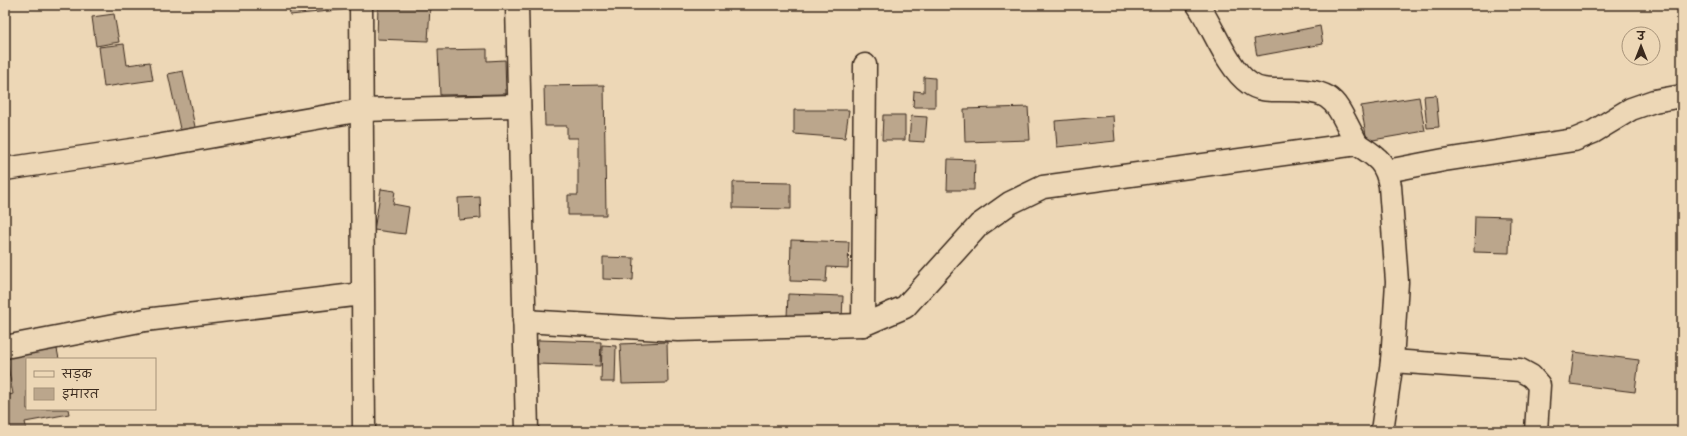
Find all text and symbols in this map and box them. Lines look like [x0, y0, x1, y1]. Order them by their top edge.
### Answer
north arrow [1621, 26, 1661, 66]
text: उ [1636, 29, 1646, 43]
legend [26, 358, 156, 410]
text: सड़क [61, 366, 93, 382]
text: इमारत [62, 386, 100, 401]

